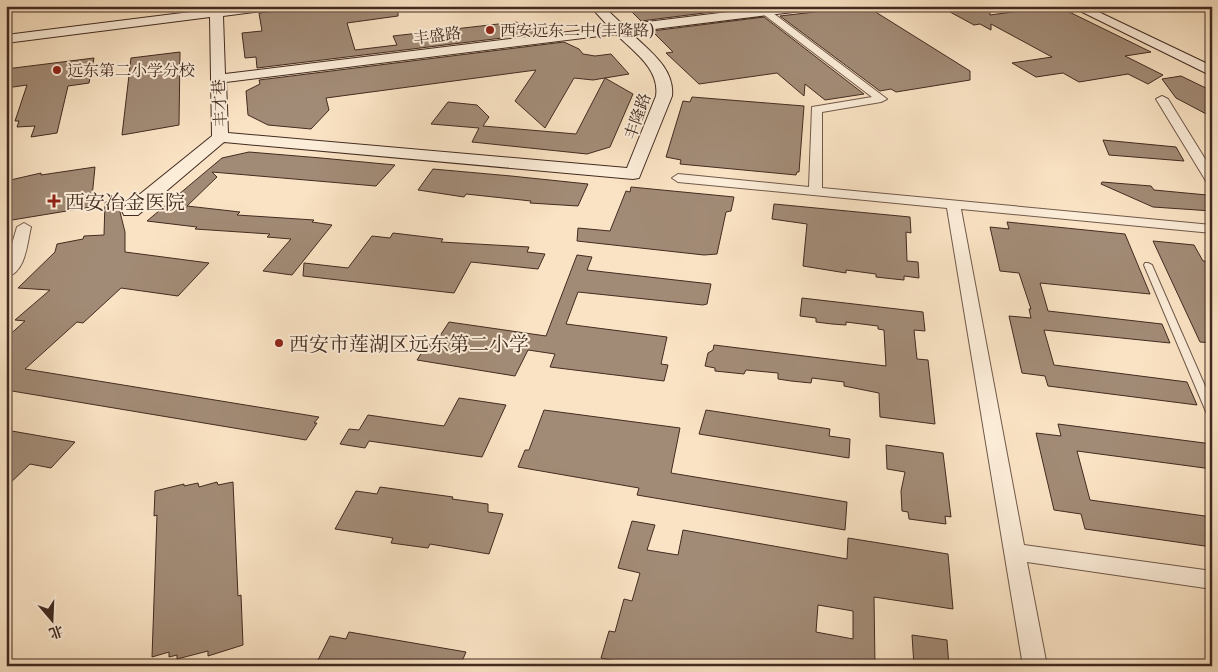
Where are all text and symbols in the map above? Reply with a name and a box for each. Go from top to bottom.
place label: 西安远东二中(丰隆路) [500,18,654,42]
street label: 丰盛路 [412,20,462,50]
marker: 西安远东二中(丰隆路) [484,24,496,36]
place label: 远东第二小学分校 [67,58,195,82]
marker: 远东第二小学分校 [51,64,63,76]
street label: 丰才巷 [206,78,232,128]
street label: 丰隆路 [618,89,656,143]
place label: 西安冶金医院 [65,187,185,216]
marker: 西安冶金医院 [47,194,61,208]
place label: 西安市莲湖区远东第二小学 [289,329,529,358]
marker: 西安市莲湖区远东第二小学 [273,337,285,349]
north arrow [28,594,78,644]
text: 北 [46,621,66,644]

